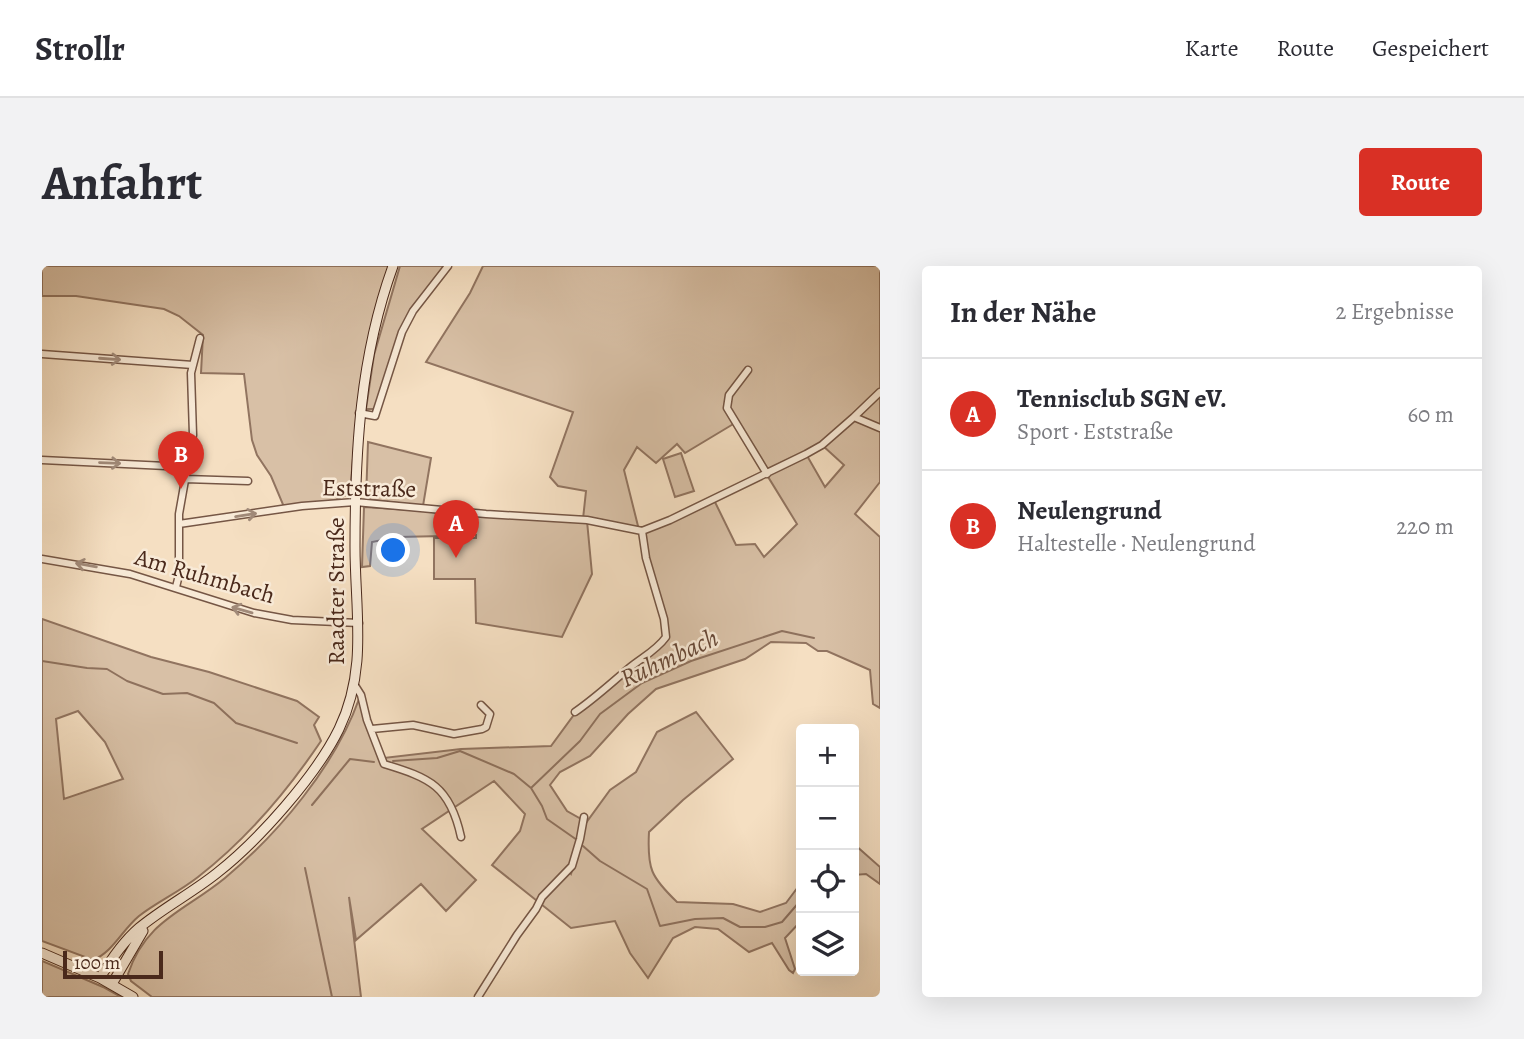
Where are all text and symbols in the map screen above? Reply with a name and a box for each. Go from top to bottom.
text: Strollr [35,26,125,71]
text: Karte [1185,32,1238,64]
text: Route [1276,32,1334,64]
text: Gespeichert [1372,32,1489,64]
button: Route [1359,148,1482,216]
text: Anfahrt [42,149,202,216]
text: In der Nähe [950,292,1096,332]
text: 2 Ergebnisse [1335,296,1454,327]
one-way arrow [98,353,121,366]
text: Tennisclub SGN eV. [1017,381,1227,416]
text: A [966,399,980,430]
text: 60 m [1407,399,1454,430]
text: Sport · Eststraße [1017,416,1173,447]
pin: B [158,431,204,489]
one-way arrow [98,456,121,469]
street label: Eststraße [322,471,416,505]
text: Neulengrund [1017,493,1162,528]
pin: A [433,500,479,558]
one-way arrow [234,508,257,521]
text: B [966,511,980,542]
text: 220 m [1396,511,1454,542]
street label: Raadter Straße [320,517,352,665]
text: Haltestelle · Neulengrund [1017,528,1256,559]
your location [376,533,410,567]
street label: Am Ruhmbach [130,540,279,611]
one-way arrow [75,558,98,571]
one-way arrow [232,603,254,616]
water label: Ruhmbach [614,620,724,696]
map controls [796,724,859,976]
button: + [796,724,859,787]
button: − [796,787,859,850]
button: locate [796,850,859,913]
button: layers [796,913,859,976]
scale bar [63,948,163,980]
text: 100 m [74,950,120,976]

